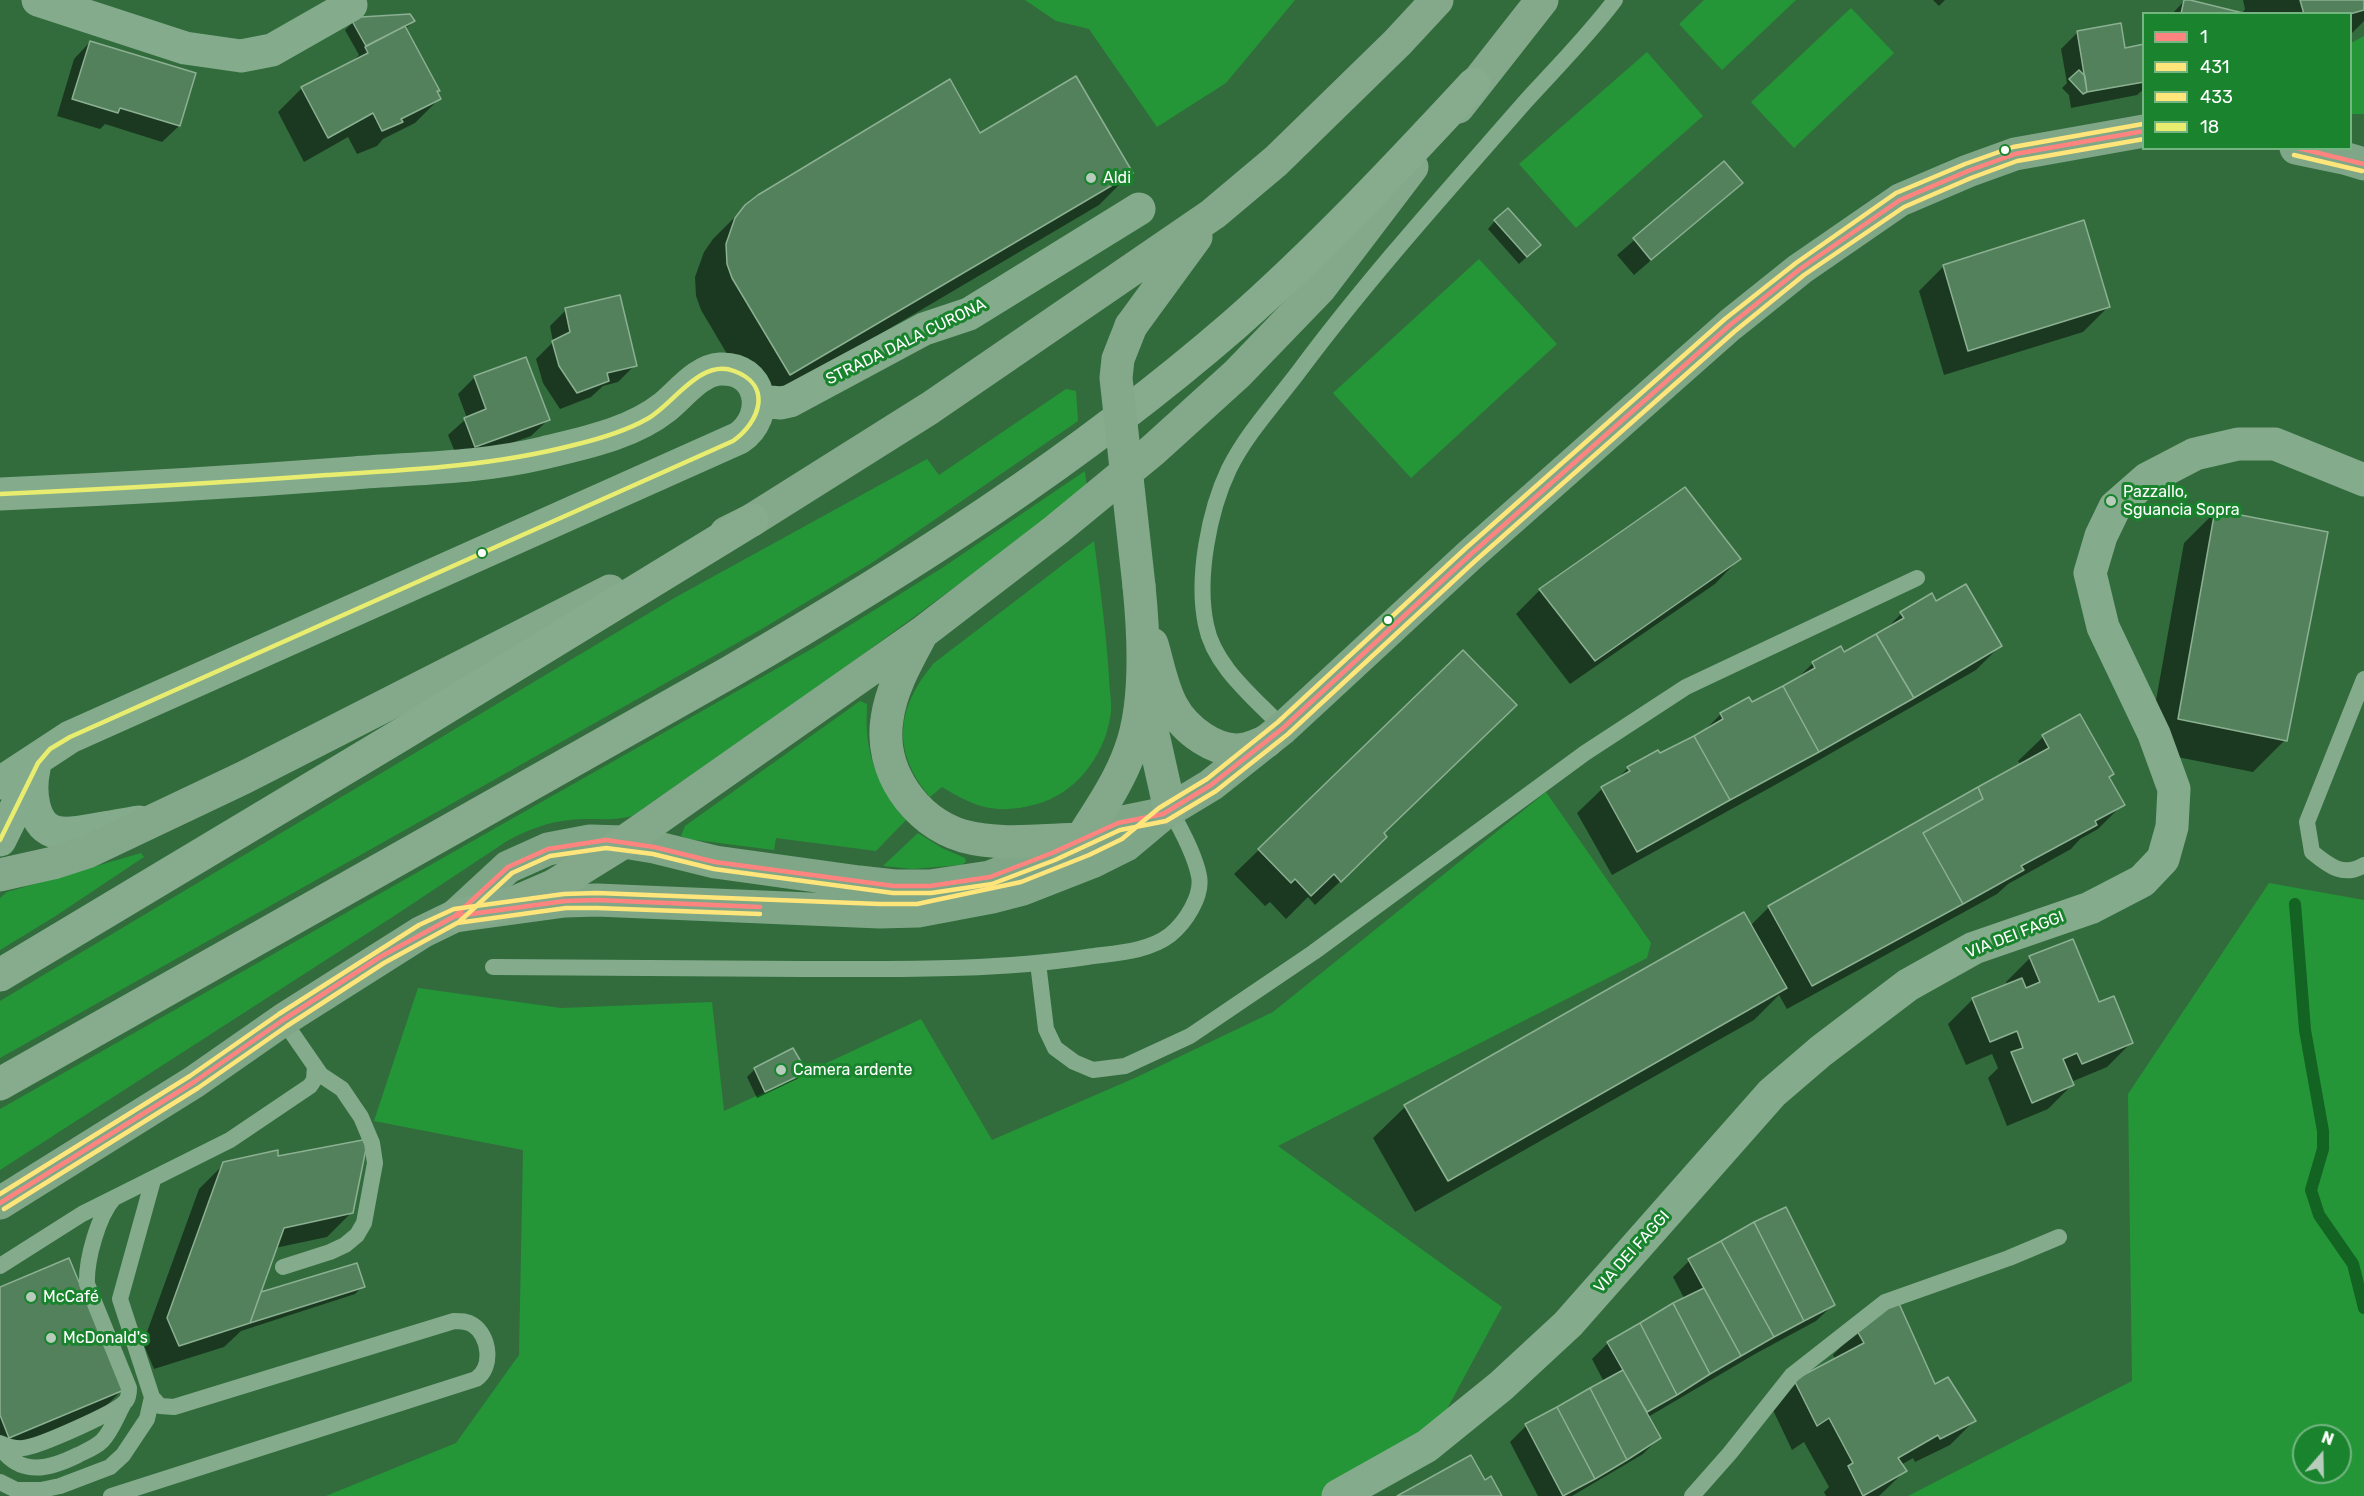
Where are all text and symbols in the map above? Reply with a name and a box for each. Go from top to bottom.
legend [2142,12,2352,150]
text: 1 [2200,26,2208,48]
text: 431 [2200,56,2229,78]
text: 433 [2200,86,2233,108]
text: 18 [2200,116,2219,138]
unlabelled marker [1999,144,2011,156]
place label: Aldi [1103,168,1131,188]
marker: Aldi [1084,171,1098,185]
street label: STRADA DALA CURONA [823,295,989,389]
place label: Pazzallo, Sguancia Sopra [2123,482,2240,520]
marker: Pazzallo, Sguancia Sopra [2104,494,2118,508]
unlabelled marker [476,547,488,559]
unlabelled marker [1382,614,1394,626]
street label: VIA DEI FAGGI [1963,907,2067,963]
place label: Camera ardente [793,1060,912,1080]
marker: Camera ardente [774,1063,788,1077]
street label: VIA DEI FAGGI [1590,1207,1674,1297]
place label: McCafé [43,1287,99,1307]
marker: McCafé [24,1290,38,1304]
place label: McDonald's [63,1328,148,1348]
marker: McDonald's [44,1331,58,1345]
north arrow [2292,1424,2352,1484]
text: N [2319,1428,2336,1449]

